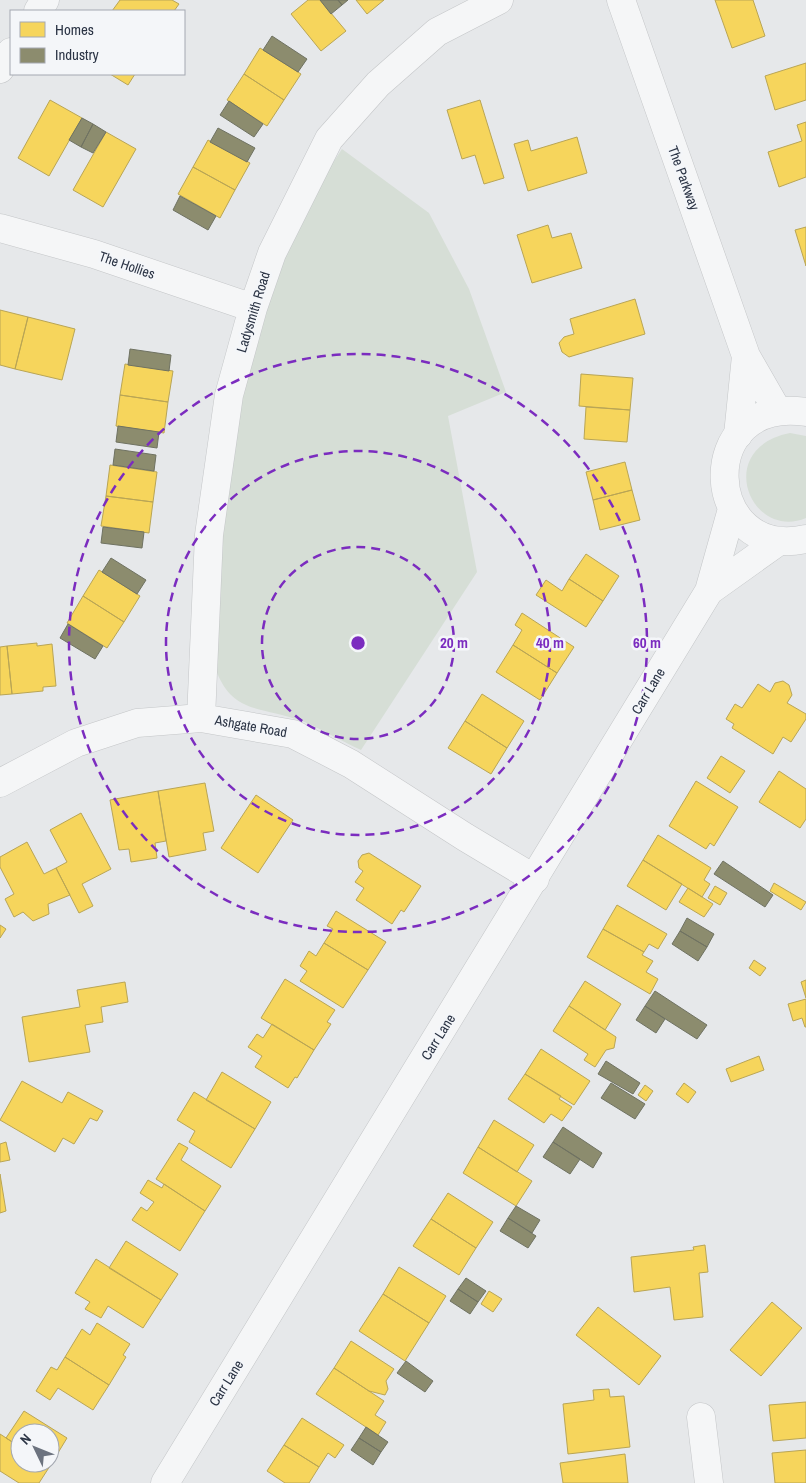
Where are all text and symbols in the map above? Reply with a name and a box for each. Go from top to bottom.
legend [10,10,185,75]
text: Homes [55,19,94,40]
text: Industry [55,44,100,65]
street label: The Parkway [664,143,704,213]
street label: The Hollies [97,247,158,283]
street label: Ladysmith Road [232,269,274,355]
text: 20 m [440,632,468,653]
text: 40 m [536,632,564,653]
text: 60 m [633,632,661,653]
centre of rings [349,634,367,652]
street label: Carr Lane [627,664,669,718]
street label: Ashgate Road [213,711,288,741]
street label: Carr Lane [417,1011,459,1063]
street label: Carr Lane [205,1357,247,1409]
north arrow [10,1423,60,1473]
text: N [16,1430,35,1448]

